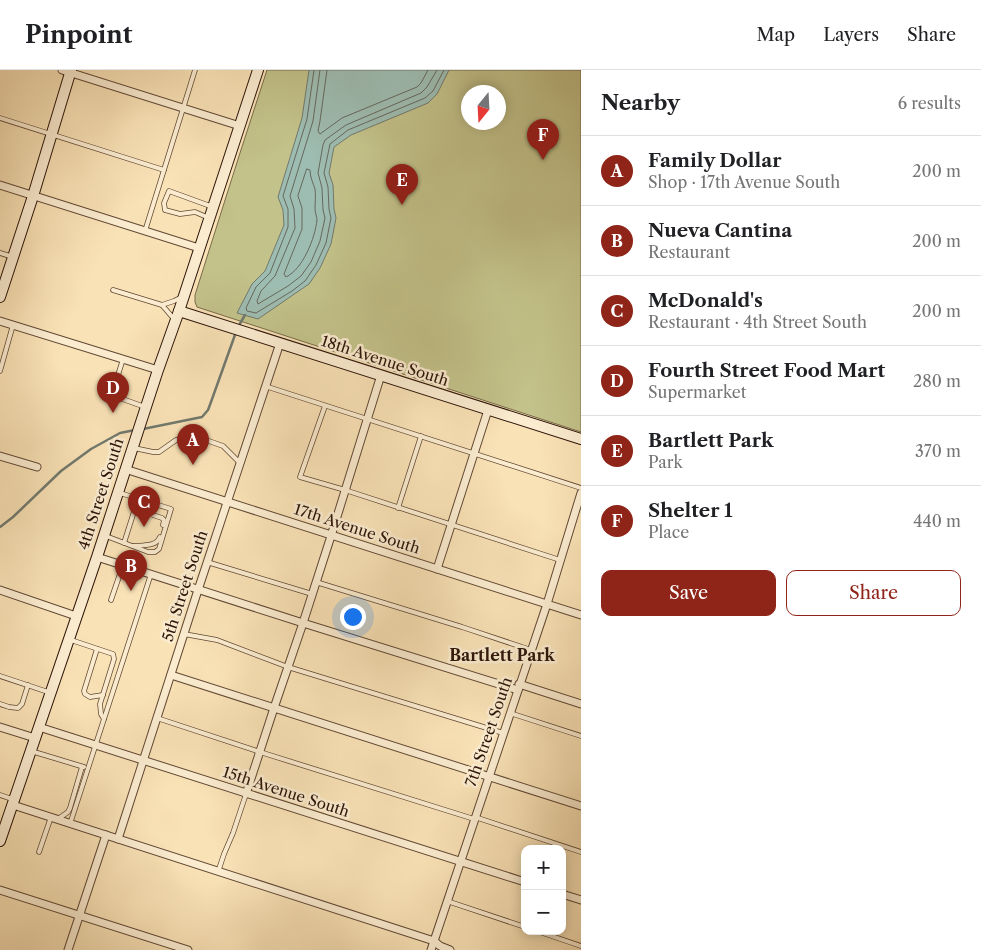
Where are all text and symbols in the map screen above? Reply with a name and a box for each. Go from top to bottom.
text: Pinpoint [25,20,132,49]
text: Map [757,24,795,46]
text: Layers [823,24,879,46]
text: Share [907,24,956,46]
north arrow [461,85,506,130]
text: Nearby [601,90,680,115]
text: 6 results [898,93,961,113]
pin: F [527,119,559,160]
text: Family Dollar [648,149,782,172]
text: A [611,161,623,181]
text: 200 m [912,161,961,181]
pin: E [386,164,418,205]
text: Shop · 17th Avenue South [648,172,840,192]
text: Nueva Cantina [648,219,792,242]
text: B [611,231,623,251]
text: 200 m [912,231,961,251]
text: Restaurant [648,242,730,262]
text: McDonald's [648,289,763,312]
text: C [611,301,623,321]
text: 200 m [912,301,961,321]
text: Restaurant · 4th Street South [648,312,867,332]
street label: 18th Avenue South [319,331,452,390]
text: Fourth Street Food Mart [648,359,885,382]
text: D [610,371,624,391]
text: 280 m [913,371,961,391]
pin: D [97,372,129,413]
text: Supermarket [648,382,746,402]
pin: A [177,424,209,465]
text: Bartlett Park [648,429,774,452]
street label: 4th Street South [74,435,128,552]
text: E [611,441,623,461]
text: 370 m [915,441,961,461]
text: Park [648,452,683,472]
pin: C [128,486,160,527]
street label: 17th Avenue South [292,499,423,558]
text: Shelter 1 [648,499,733,522]
text: F [612,511,622,531]
text: 440 m [913,511,961,531]
text: Place [648,522,689,542]
street label: 5th Street South [158,527,212,644]
pin: B [115,550,147,591]
button: Save [601,570,776,616]
button: Share [786,570,961,616]
your location [340,604,366,630]
district label: Bartlett Park [449,645,555,665]
street label: 7th Street South [461,674,516,789]
street label: 15th Avenue South [220,762,352,821]
map controls [521,845,566,935]
button: + [521,845,566,890]
button: − [521,890,566,935]

